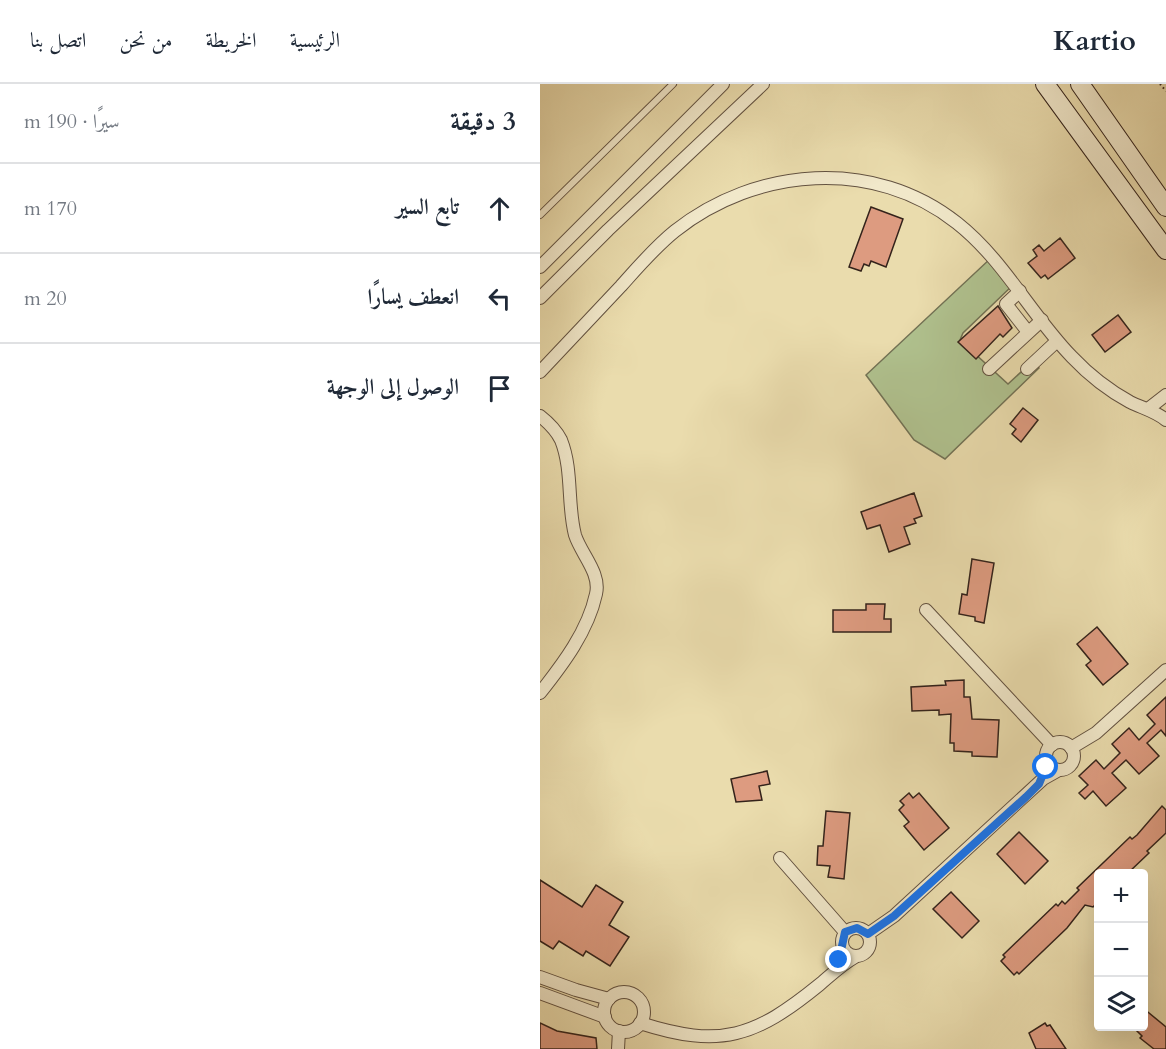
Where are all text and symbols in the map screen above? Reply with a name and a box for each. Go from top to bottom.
text: Kartio [1053,22,1136,60]
text: اتصل بنا [30,26,86,55]
text: من نحن [119,26,173,55]
text: الخريطة [206,26,257,55]
text: الرئيسية [290,26,340,55]
text: 3 دقيقة [450,104,516,139]
text: سيرًا · 190 m [24,108,120,135]
text: تابع السير [396,192,459,222]
icon: ahead [483,192,516,225]
text: 170 m [24,195,77,222]
text: انعطف يسارًا [368,282,459,312]
icon: left [483,282,516,315]
text: 20 m [24,285,67,312]
text: الوصول إلى الوجهة [327,372,459,402]
icon: arrive [483,372,516,405]
route start [1032,753,1058,779]
map controls [1094,869,1148,1031]
button: + [1094,869,1148,923]
button: − [1094,923,1148,977]
route end [825,946,851,972]
button: layers [1094,977,1148,1031]

